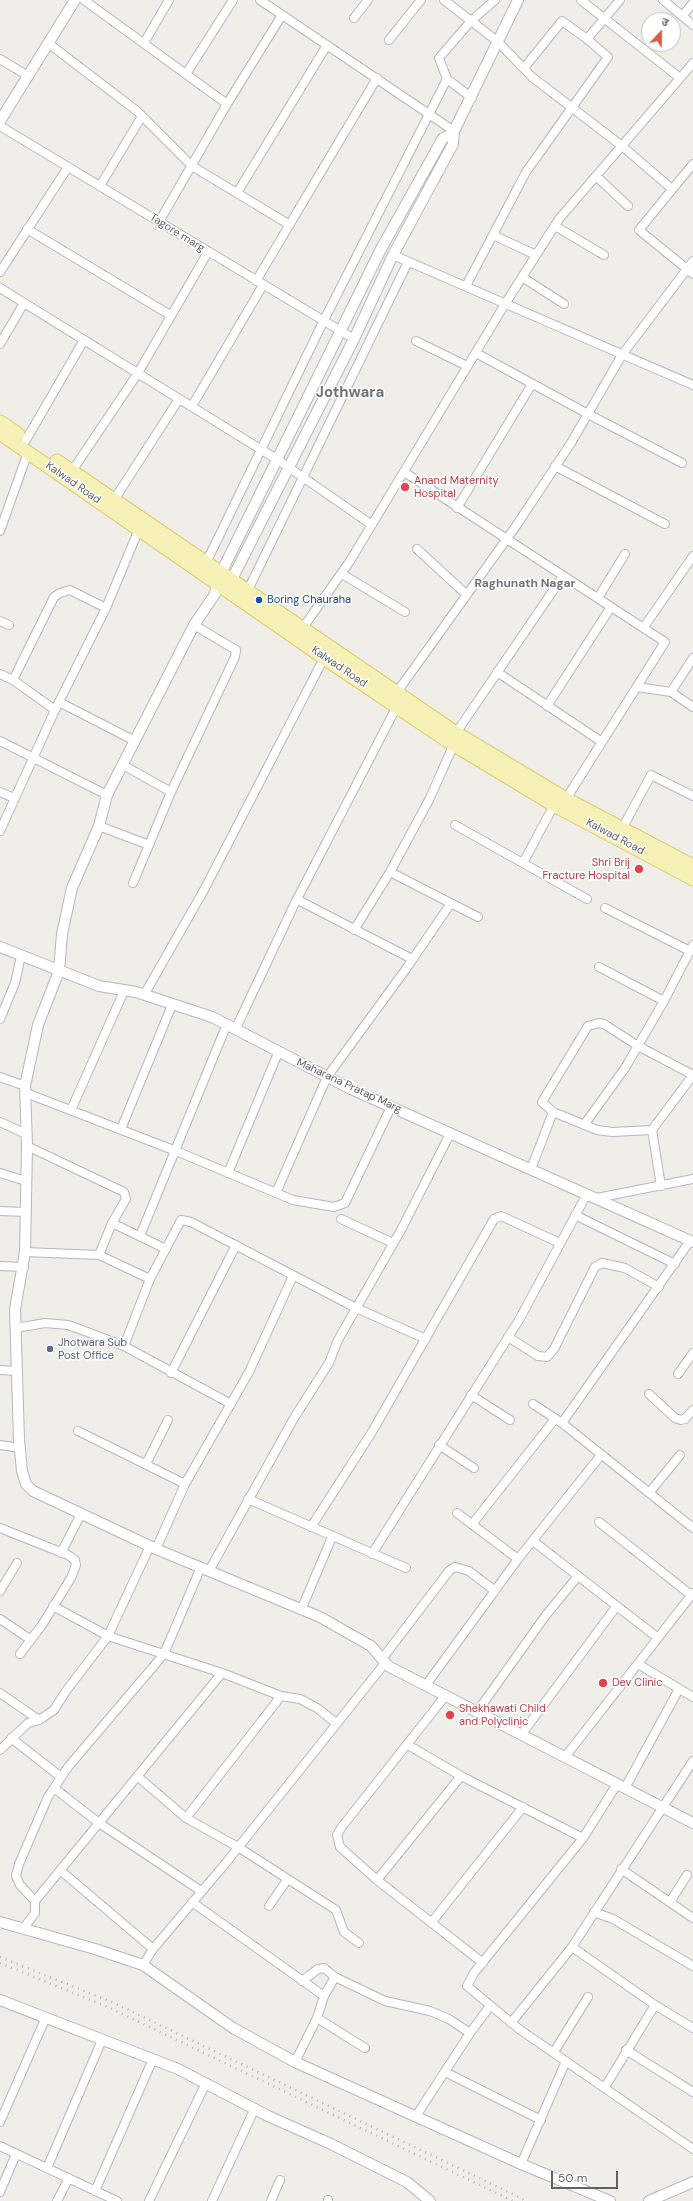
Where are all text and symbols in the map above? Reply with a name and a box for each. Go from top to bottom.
north arrow [641,12,681,52]
text: उ [660,14,671,29]
street label: Tagore marg [147,211,207,255]
district label: Jothwara [316,384,384,402]
street label: Kalwad Road [43,459,103,507]
place label: Anand Maternity Hospital [414,474,499,500]
marker: Anand Maternity Hospital [399,481,411,493]
district label: Raghunath Nagar [475,577,575,591]
place label: Boring Chauraha [267,593,351,607]
marker: Boring Chauraha [254,595,264,605]
street label: Kalwad Road [309,644,369,690]
street label: Kalwad Road [584,816,646,858]
place label: Shri Brij Fracture Hospital [542,856,630,882]
marker: Shri Brij Fracture Hospital [633,863,645,875]
street label: Maharana Pratap Marg [294,1056,404,1116]
place label: Jhotwara Sub Post Office [58,1336,127,1362]
marker: Jhotwara Sub Post Office [45,1344,55,1354]
place label: Dev Clinic [612,1676,663,1690]
marker: Dev Clinic [597,1677,609,1689]
place label: Shekhawati Child and Polyclinic [459,1702,546,1728]
marker: Shekhawati Child and Polyclinic [444,1709,456,1721]
scale bar [553,2163,620,2189]
text: 50 m [558,2170,587,2186]

